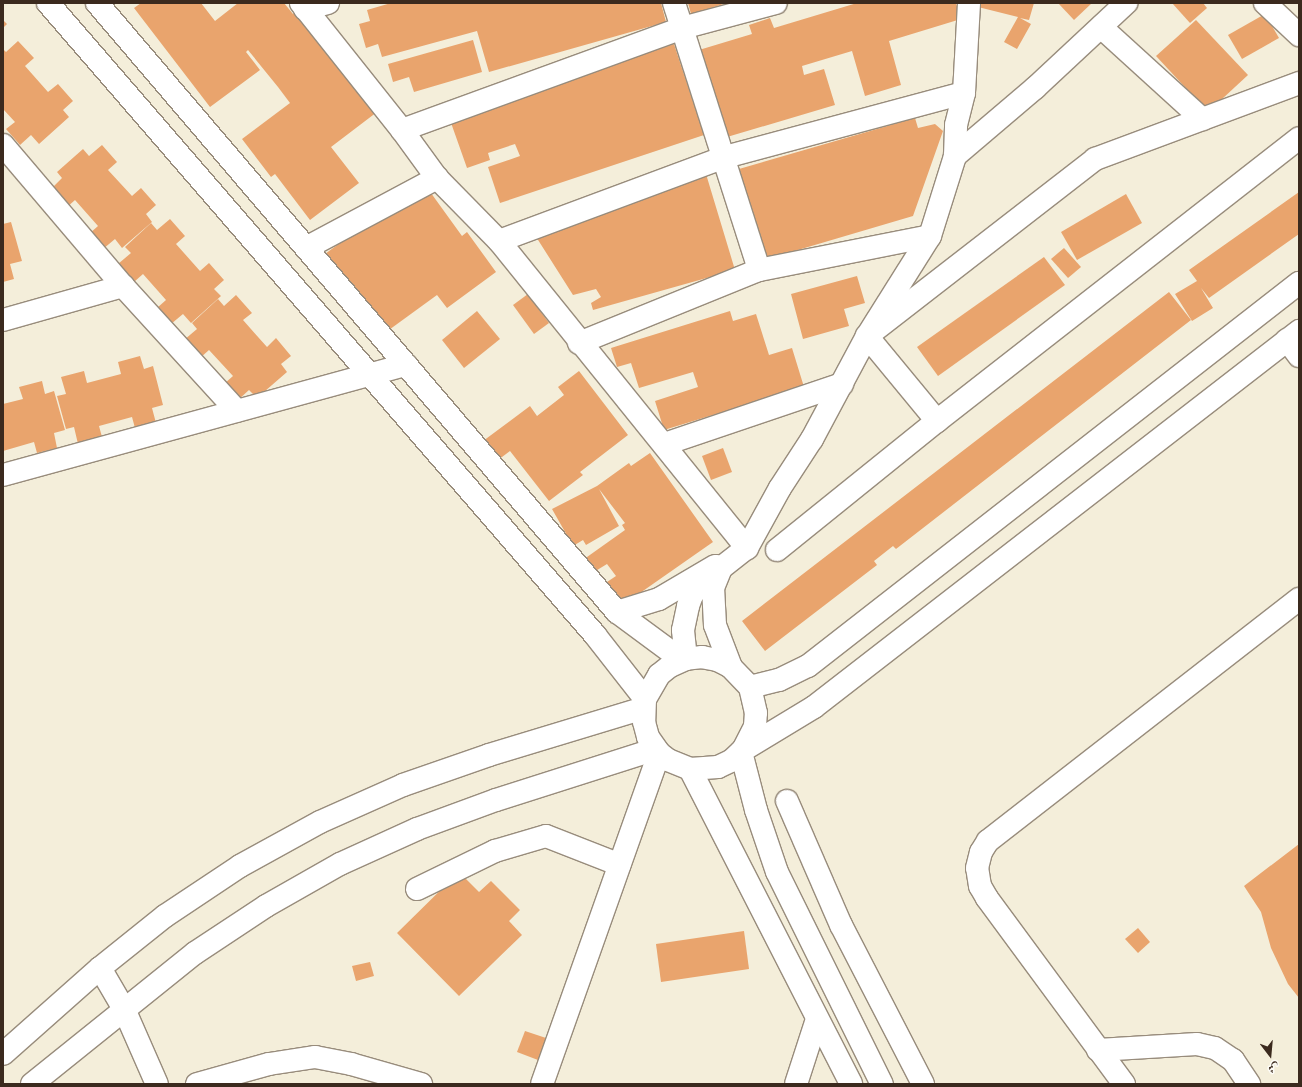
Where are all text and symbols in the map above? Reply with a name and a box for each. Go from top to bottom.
north arrow [1250,1035,1290,1075]
text: ش [1267,1060,1280,1074]

